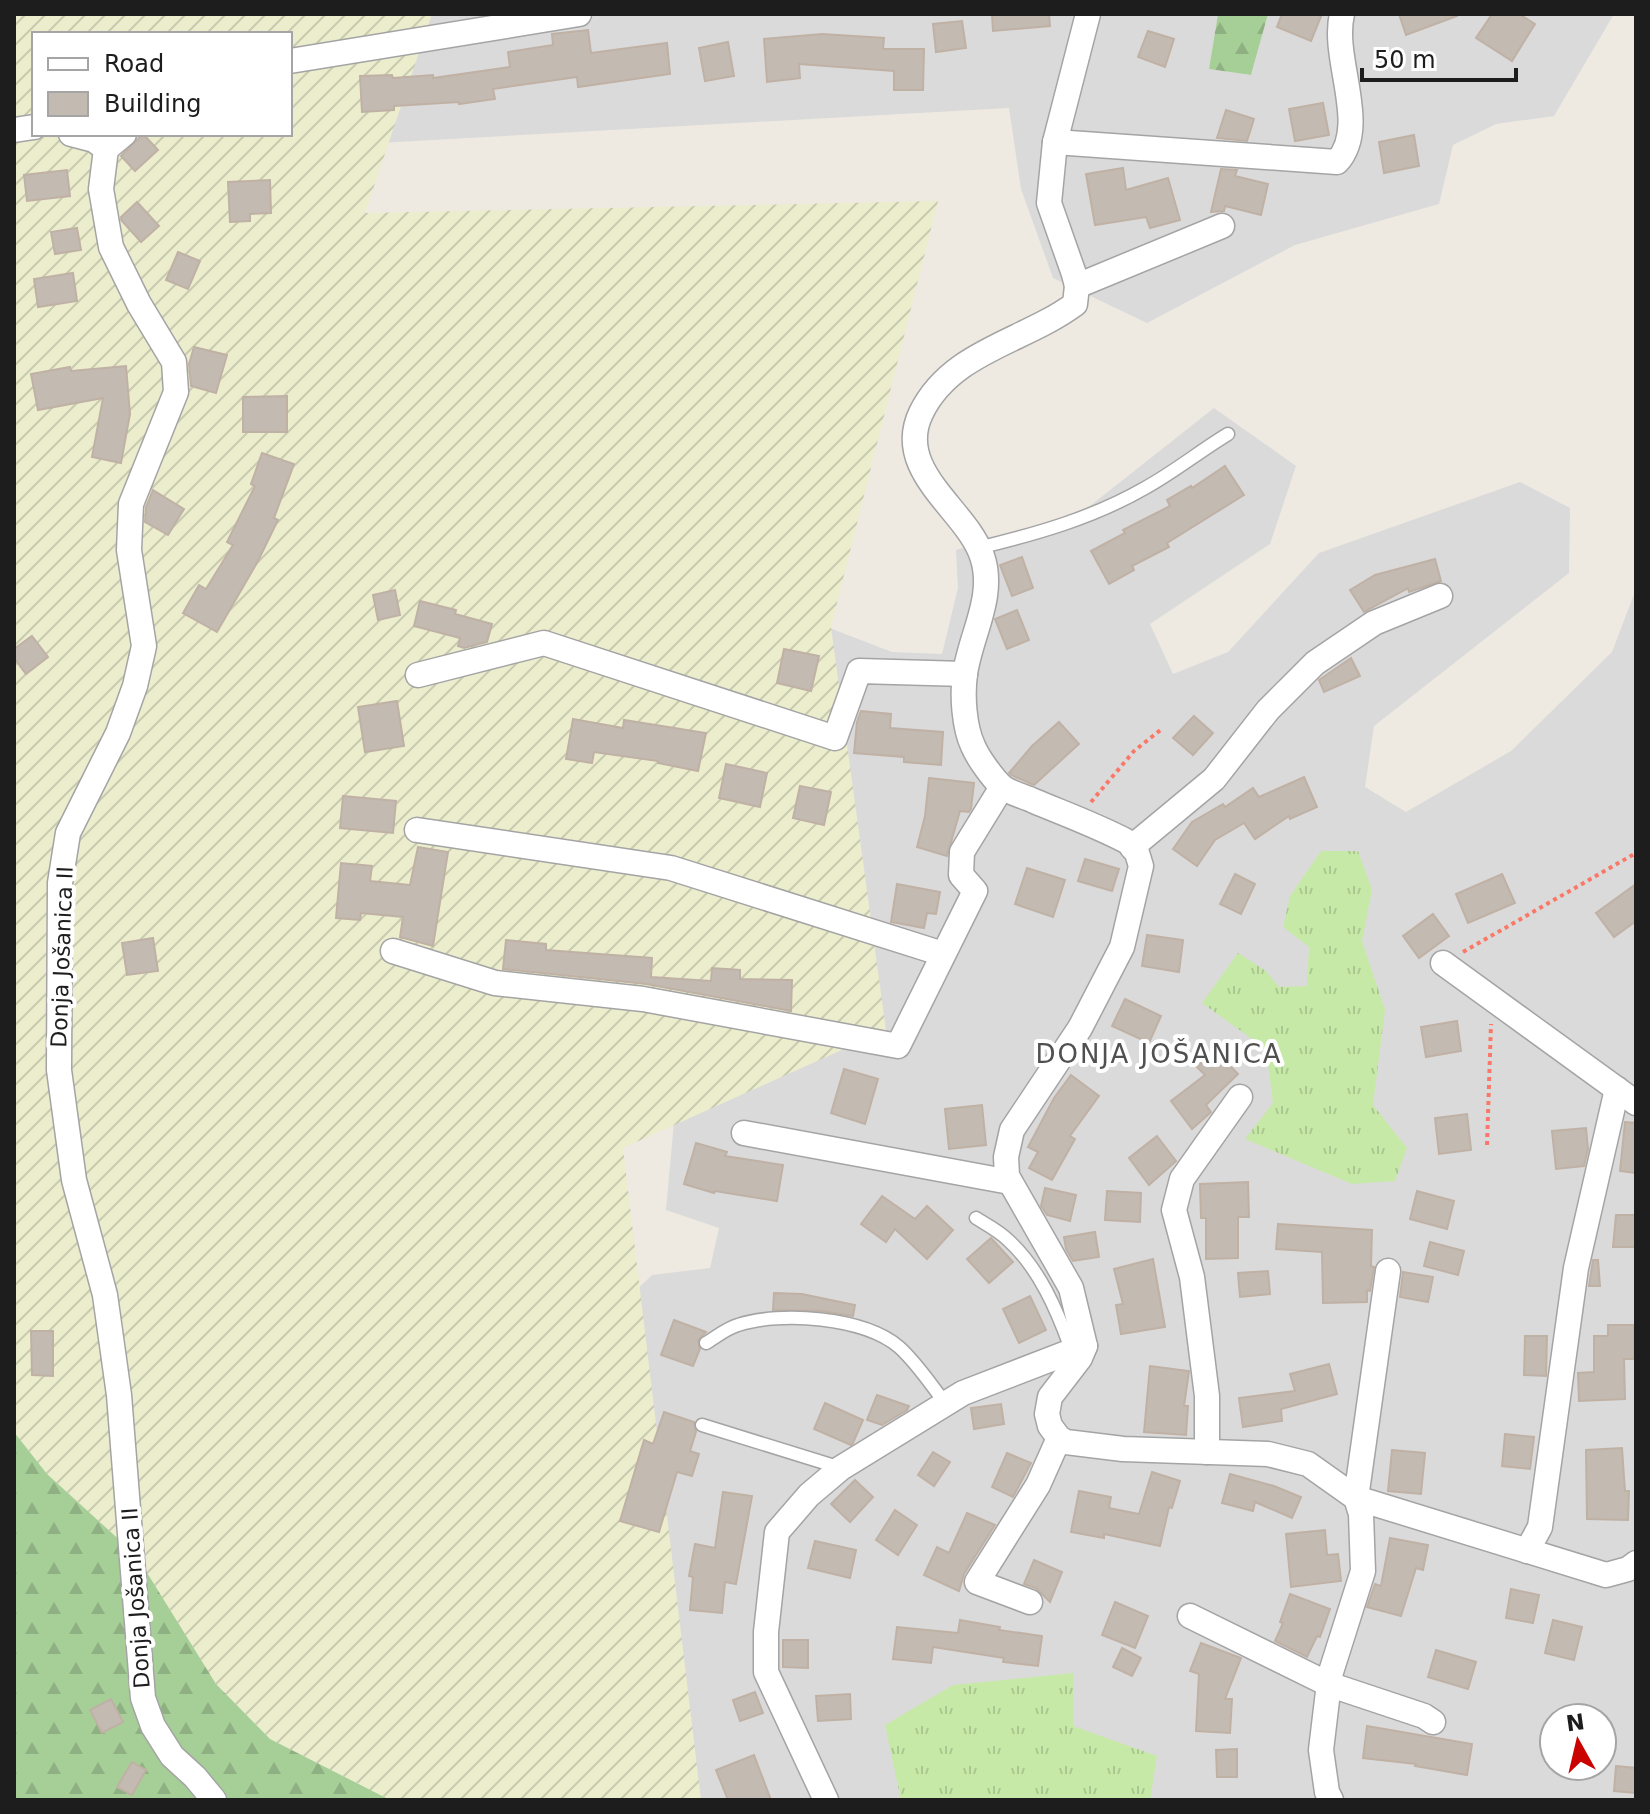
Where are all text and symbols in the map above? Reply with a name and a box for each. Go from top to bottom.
legend [32,32,292,136]
scale bar [1362,32,1516,82]
text: 50 m [1374,46,1436,74]
text: Road [104,50,164,78]
text: Building [104,90,201,118]
street label: Donja Jošanica II [46,866,78,1048]
district label: DONJA JOŠANICA [1035,1038,1283,1069]
street label: Donja Jošanica II [117,1507,155,1689]
north arrow [1538,1702,1618,1782]
text: N [1564,1709,1586,1736]

